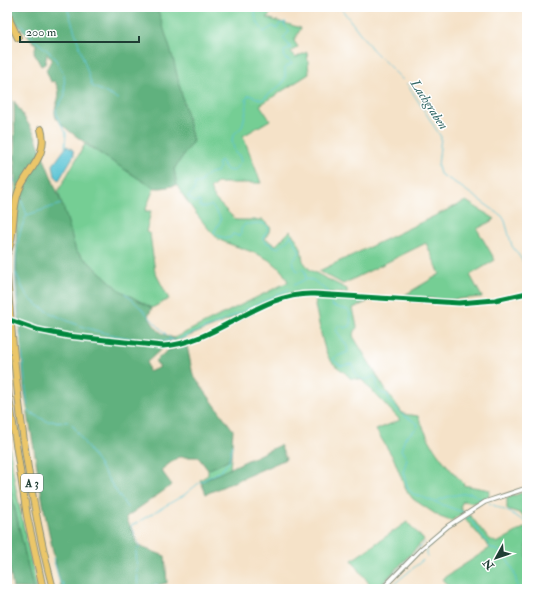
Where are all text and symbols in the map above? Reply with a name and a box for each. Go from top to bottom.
scale bar [20,18,139,44]
text: 200 m [26,25,57,40]
water label: Lachgraben [406,76,451,133]
road number: A 3 [21,474,43,492]
north arrow [476,538,516,578]
text: N [480,555,498,573]

